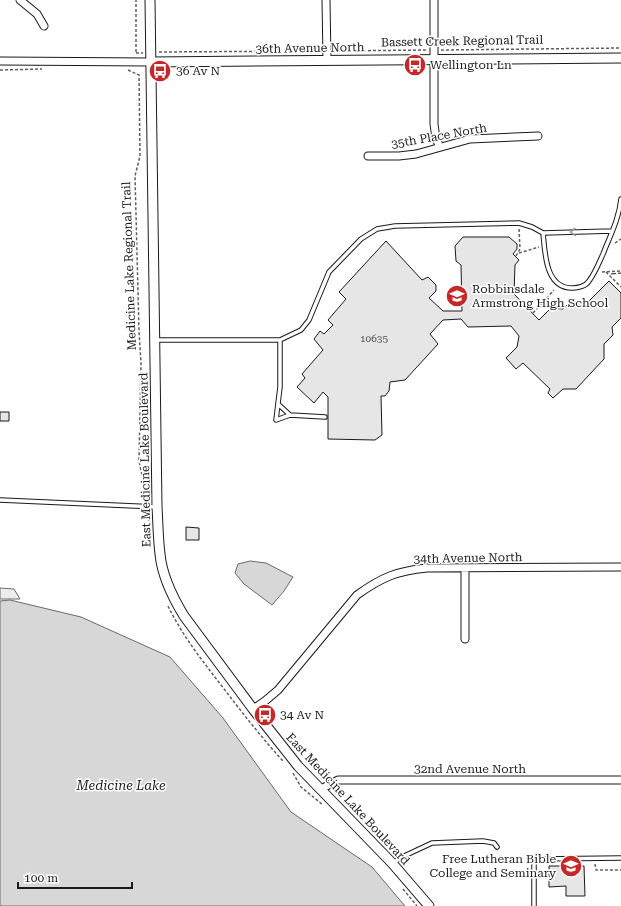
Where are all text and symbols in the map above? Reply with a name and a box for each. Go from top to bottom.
street label: Bassett Creek Regional Trail [381,33,543,49]
street label: 36th Avenue North [255,40,365,56]
bus stop icon: Wellington Ln [402,52,428,78]
bus stop icon: 36 Av N [147,58,173,84]
place label: Wellington Ln [430,58,512,72]
place label: 36 Av N [176,64,220,78]
street label: 35th Place North [390,121,488,151]
street label: Medicine Lake Regional Trail [119,181,139,351]
one-way arrow [570,228,576,236]
place label: Robbinsdale Armstrong High School [472,282,608,310]
school or university icon: Robbinsdale Armstrong High School [444,283,470,309]
house number: 10635 [360,333,388,344]
street label: East Medicine Lake Boulevard [136,372,154,547]
street label: 34th Avenue North [413,550,523,566]
bus stop icon: 34 Av N [252,702,278,728]
place label: 34 Av N [280,708,324,722]
street label: East Medicine Lake Boulevard [283,730,413,868]
street label: 32nd Avenue North [414,762,526,776]
water label: Medicine Lake [75,778,166,793]
place label: Free Lutheran Bible College and Seminary [429,852,557,880]
school or university icon: Free Lutheran Bible College and Seminary [558,853,584,879]
scale bar [18,864,132,890]
text: 100 m [24,871,58,885]

